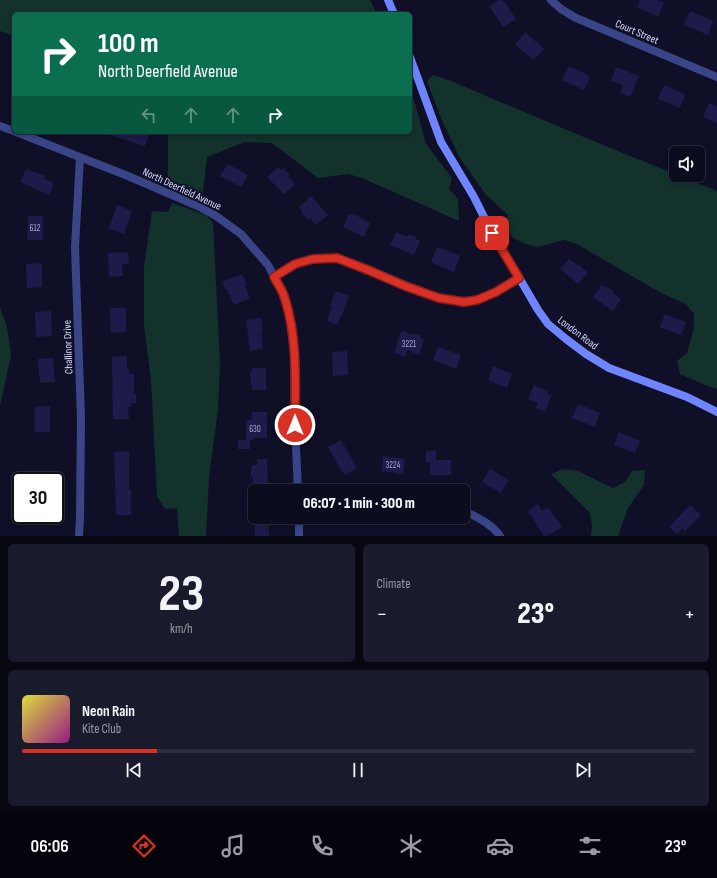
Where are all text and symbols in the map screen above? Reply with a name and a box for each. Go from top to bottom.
street label: Court Street [613,17,661,47]
text: 100 m [98,27,159,60]
icon: right [32,28,84,80]
text: North Deerfield Avenue [98,61,238,82]
icon: left [138,104,160,126]
icon: ahead [180,104,202,126]
icon: ahead [222,104,244,126]
icon: right [264,104,286,126]
map controls [669,146,705,182]
button: sound [669,146,705,182]
street label: North Deerfield Avenue [141,165,223,213]
pin [475,216,509,250]
icon: arrive [481,222,503,244]
house number: 612 [30,223,41,234]
street label: London Road [555,314,601,353]
street label: Challinor Drive [61,320,75,374]
house number: 3221 [402,339,417,350]
position arrow [274,404,316,446]
house number: 630 [249,424,261,435]
house number: 3224 [386,460,401,471]
speed limit sign: 30 [12,472,64,524]
text: 06:07 · 1 min · 300 m [303,494,415,513]
text: 23 [158,563,204,626]
text: Climate [377,576,410,592]
text: 23° [517,596,554,632]
text: − [377,601,387,628]
text: + [684,601,695,628]
text: km/h [170,621,192,637]
text: Neon Rain [82,702,135,721]
text: Kite Club [82,721,121,737]
icon: previous [123,759,145,781]
icon: pause [347,759,369,781]
icon: next [572,759,594,781]
icon: directions [130,832,158,860]
icon: music [219,832,247,860]
icon: phone [308,832,336,860]
icon: climate [397,832,425,860]
icon: car [486,832,514,860]
icon: filters [576,832,604,860]
text: 06:06 [31,836,69,857]
text: 23° [665,836,686,857]

